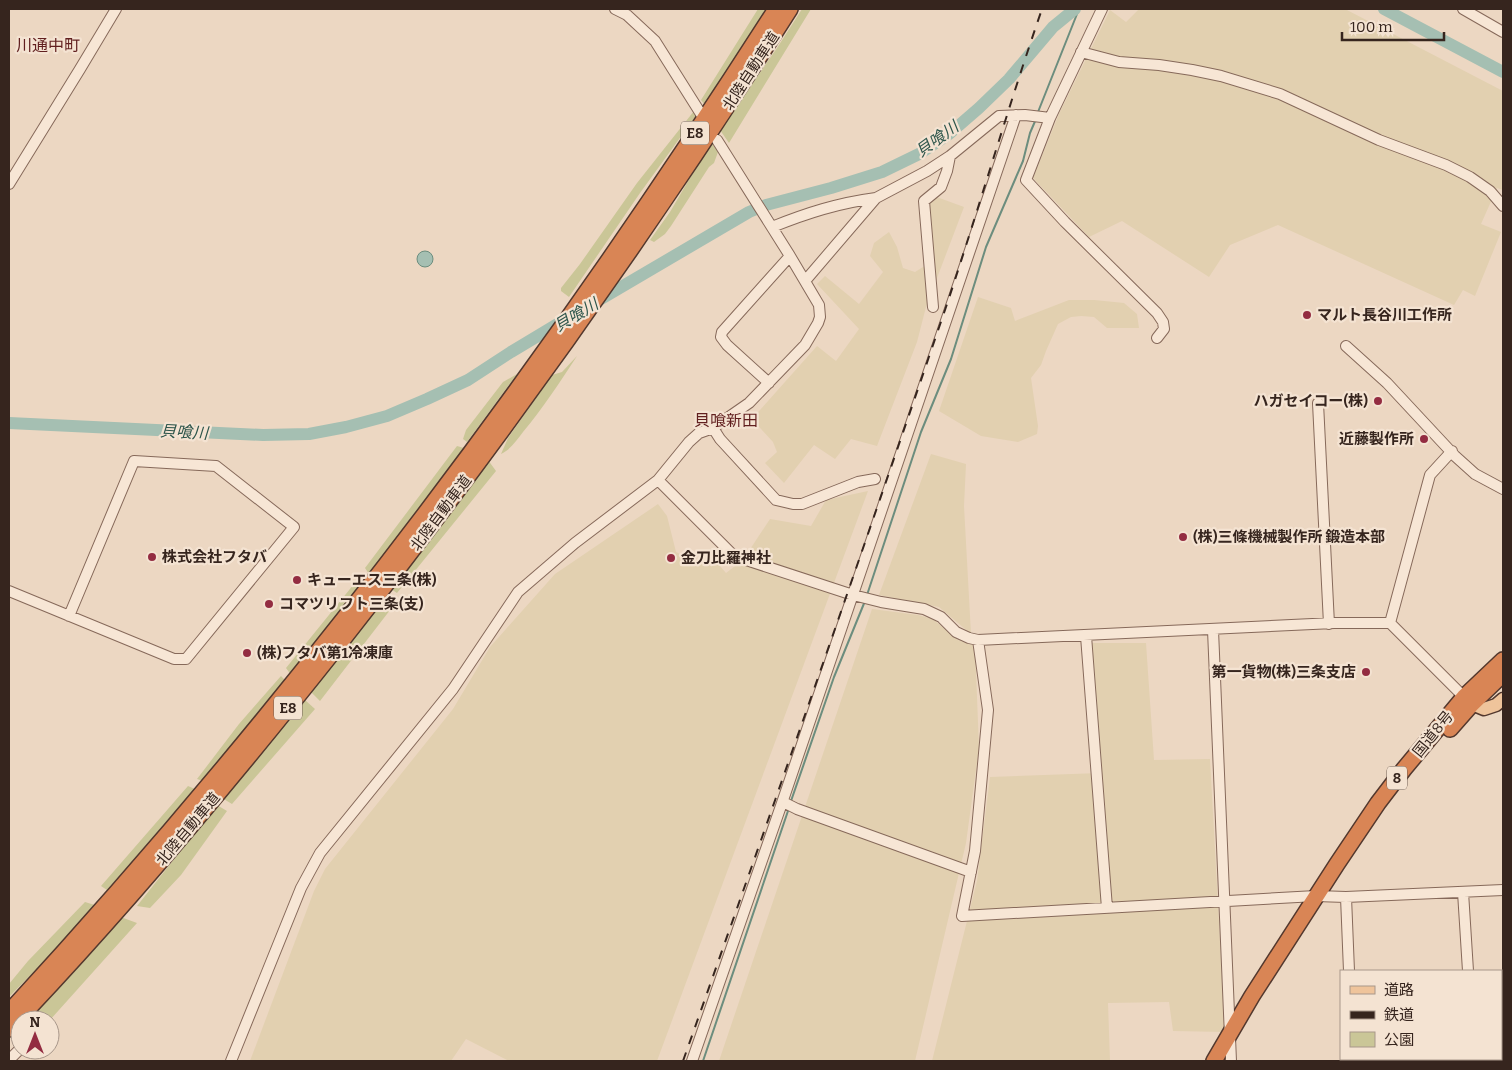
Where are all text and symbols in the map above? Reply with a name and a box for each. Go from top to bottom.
scale bar [1342,10,1444,42]
text: 100 m [1350,18,1393,36]
street label: 北陸自動車道 [719,28,783,114]
district label: 川通中町 [16,36,80,55]
water label: 貝喰川 [912,116,964,161]
road number: E8 [681,122,709,144]
water label: 貝喰川 [551,293,603,336]
place label: マルト長谷川工作所 [1317,306,1452,324]
marker: マルト長谷川工作所 [1301,309,1313,321]
place label: ハガセイコー(株) [1254,392,1368,410]
marker: ハガセイコー(株) [1372,395,1384,407]
district label: 貝喰新田 [694,411,758,430]
water label: 貝喰川 [160,421,210,443]
place label: 近藤製作所 [1339,430,1414,448]
marker: 近藤製作所 [1418,433,1430,445]
street label: 北陸自動車道 [407,472,475,554]
place label: (株)三條機械製作所 鍛造本部 [1193,528,1385,546]
marker: (株)三條機械製作所 鍛造本部 [1177,531,1189,543]
place label: 株式会社フタバ [162,548,267,566]
place label: 金刀比羅神社 [681,549,771,567]
marker: 株式会社フタバ [146,551,158,563]
marker: 金刀比羅神社 [665,552,677,564]
place label: キューエス三条(株) [307,571,437,589]
marker: キューエス三条(株) [291,574,303,586]
place label: コマツリフト三条(支) [279,595,424,613]
marker: コマツリフト三条(支) [263,598,275,610]
place label: (株)フタバ第1冷凍庫 [257,644,393,662]
marker: (株)フタバ第1冷凍庫 [241,647,253,659]
place label: 第一貨物(株)三条支店 [1212,663,1356,681]
marker: 第一貨物(株)三条支店 [1360,666,1372,678]
road number: E8 [274,696,302,720]
street label: 国道8号 [1409,707,1457,761]
road number: 8 [1387,766,1407,790]
street label: 北陸自動車道 [152,789,224,869]
legend [1340,970,1502,1060]
text: 道路 [1384,981,1414,999]
text: 鉄道 [1384,1006,1414,1024]
north arrow [10,1010,60,1060]
text: N [30,1014,41,1031]
text: 公園 [1384,1031,1414,1049]

